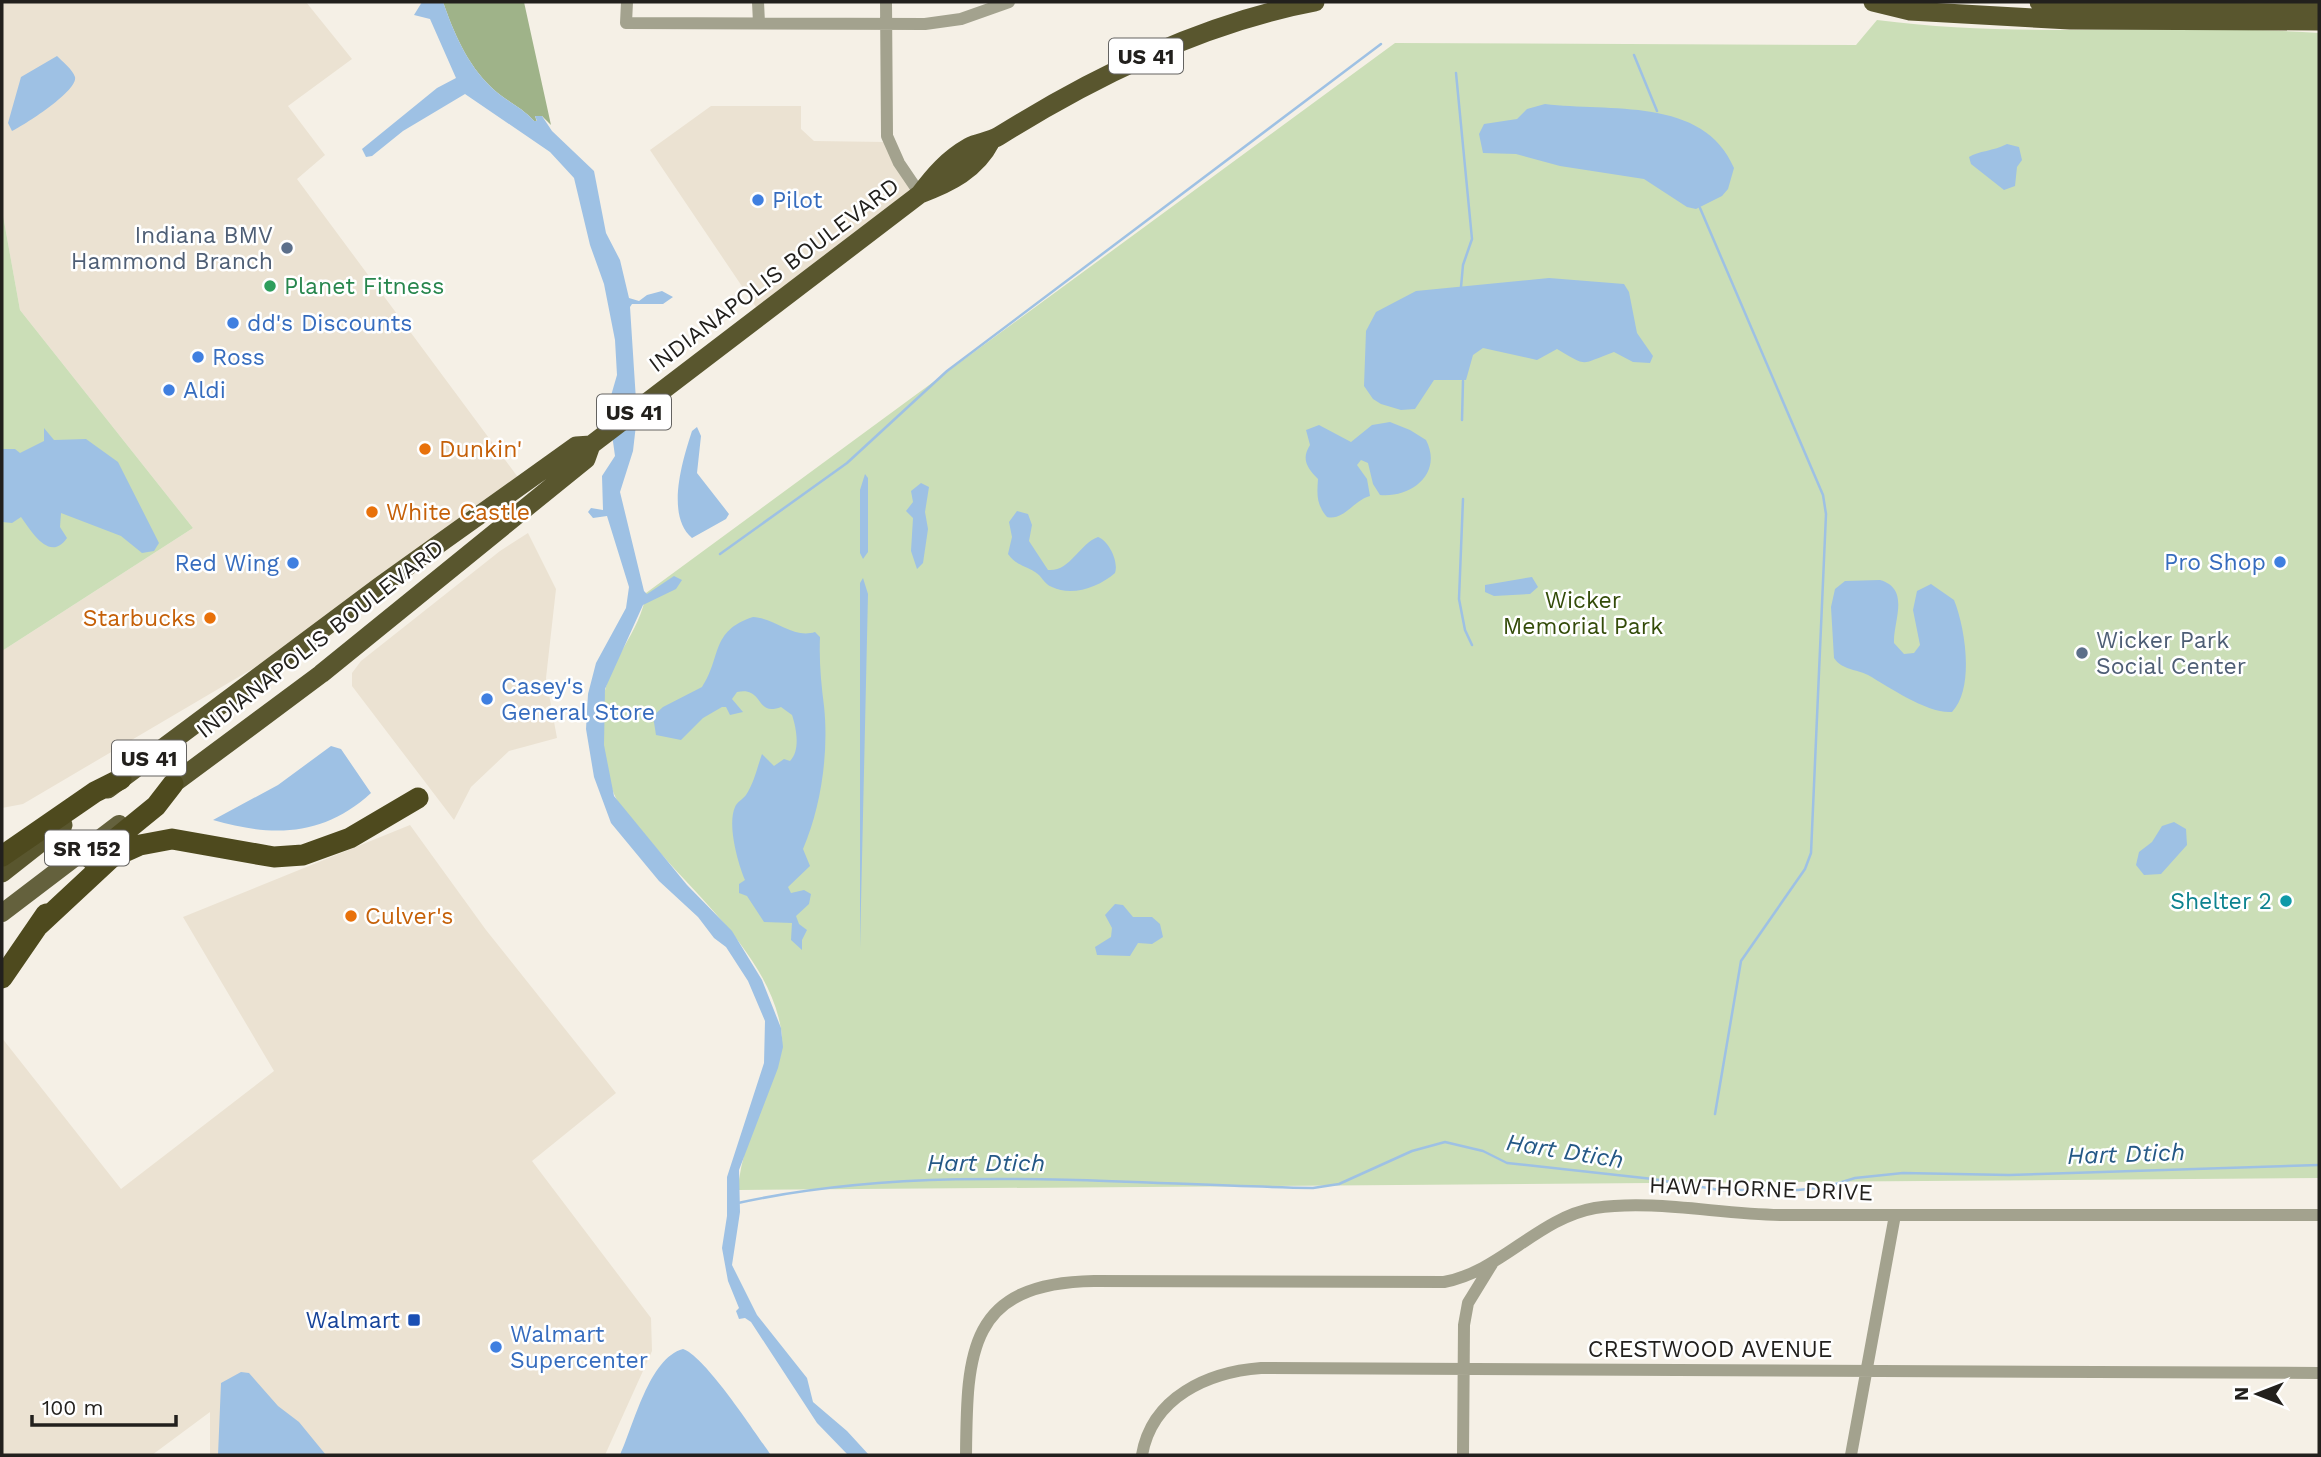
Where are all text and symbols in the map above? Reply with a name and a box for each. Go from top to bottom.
road number: US 41 [1109,38,1183,74]
street label: INDIANAPOLIS BOULEVARD [644,172,904,378]
place label: Pilot [772,187,823,214]
marker: Pilot [750,192,766,208]
place label: Indiana BMV Hammond Branch [71,222,273,275]
marker: Indiana BMV Hammond Branch [279,240,295,256]
place label: Planet Fitness [284,273,444,300]
marker: Planet Fitness [262,278,278,294]
place label: dd's Discounts [247,310,412,337]
marker: dd's Discounts [225,315,241,331]
place label: Ross [212,344,265,371]
marker: Ross [190,349,206,365]
place label: Aldi [183,377,226,404]
marker: Aldi [161,382,177,398]
road number: US 41 [597,394,671,430]
place label: Dunkin' [439,436,522,463]
marker: Dunkin' [417,441,433,457]
place label: White Castle [386,499,530,526]
marker: White Castle [364,504,380,520]
street label: INDIANAPOLIS BOULEVARD [191,534,449,744]
place label: Pro Shop [2164,549,2266,576]
place label: Red Wing [174,550,280,577]
marker: Pro Shop [2272,554,2288,570]
marker: Red Wing [285,555,301,571]
park label: Wicker Memorial Park [1503,587,1663,640]
place label: Starbucks [83,605,196,632]
marker: Starbucks [202,610,218,626]
place label: Wicker Park Social Center [2096,627,2246,680]
marker: Wicker Park Social Center [2074,645,2090,661]
place label: Casey's General Store [501,673,655,726]
marker: Casey's General Store [479,691,495,707]
road number: US 41 [112,740,186,776]
road number: SR 152 [45,830,129,866]
place label: Shelter 2 [2170,888,2272,915]
marker: Shelter 2 [2278,893,2294,909]
place label: Culver's [365,903,453,930]
marker: Culver's [343,908,359,924]
water label: Hart Dtich [1504,1128,1626,1174]
water label: Hart Dtich [2066,1138,2186,1170]
water label: Hart Dtich [927,1149,1045,1177]
street label: HAWTHORNE DRIVE [1649,1172,1873,1206]
place label: Walmart [305,1307,400,1334]
marker: Walmart [406,1312,422,1328]
place label: Walmart Supercenter [510,1321,648,1374]
street label: CRESTWOOD AVENUE [1588,1336,1832,1363]
marker: Walmart Supercenter [488,1339,504,1355]
north arrow [2223,1359,2293,1429]
scale bar [32,1384,175,1428]
text: N [2230,1387,2253,1401]
text: 100 m [42,1395,104,1420]

